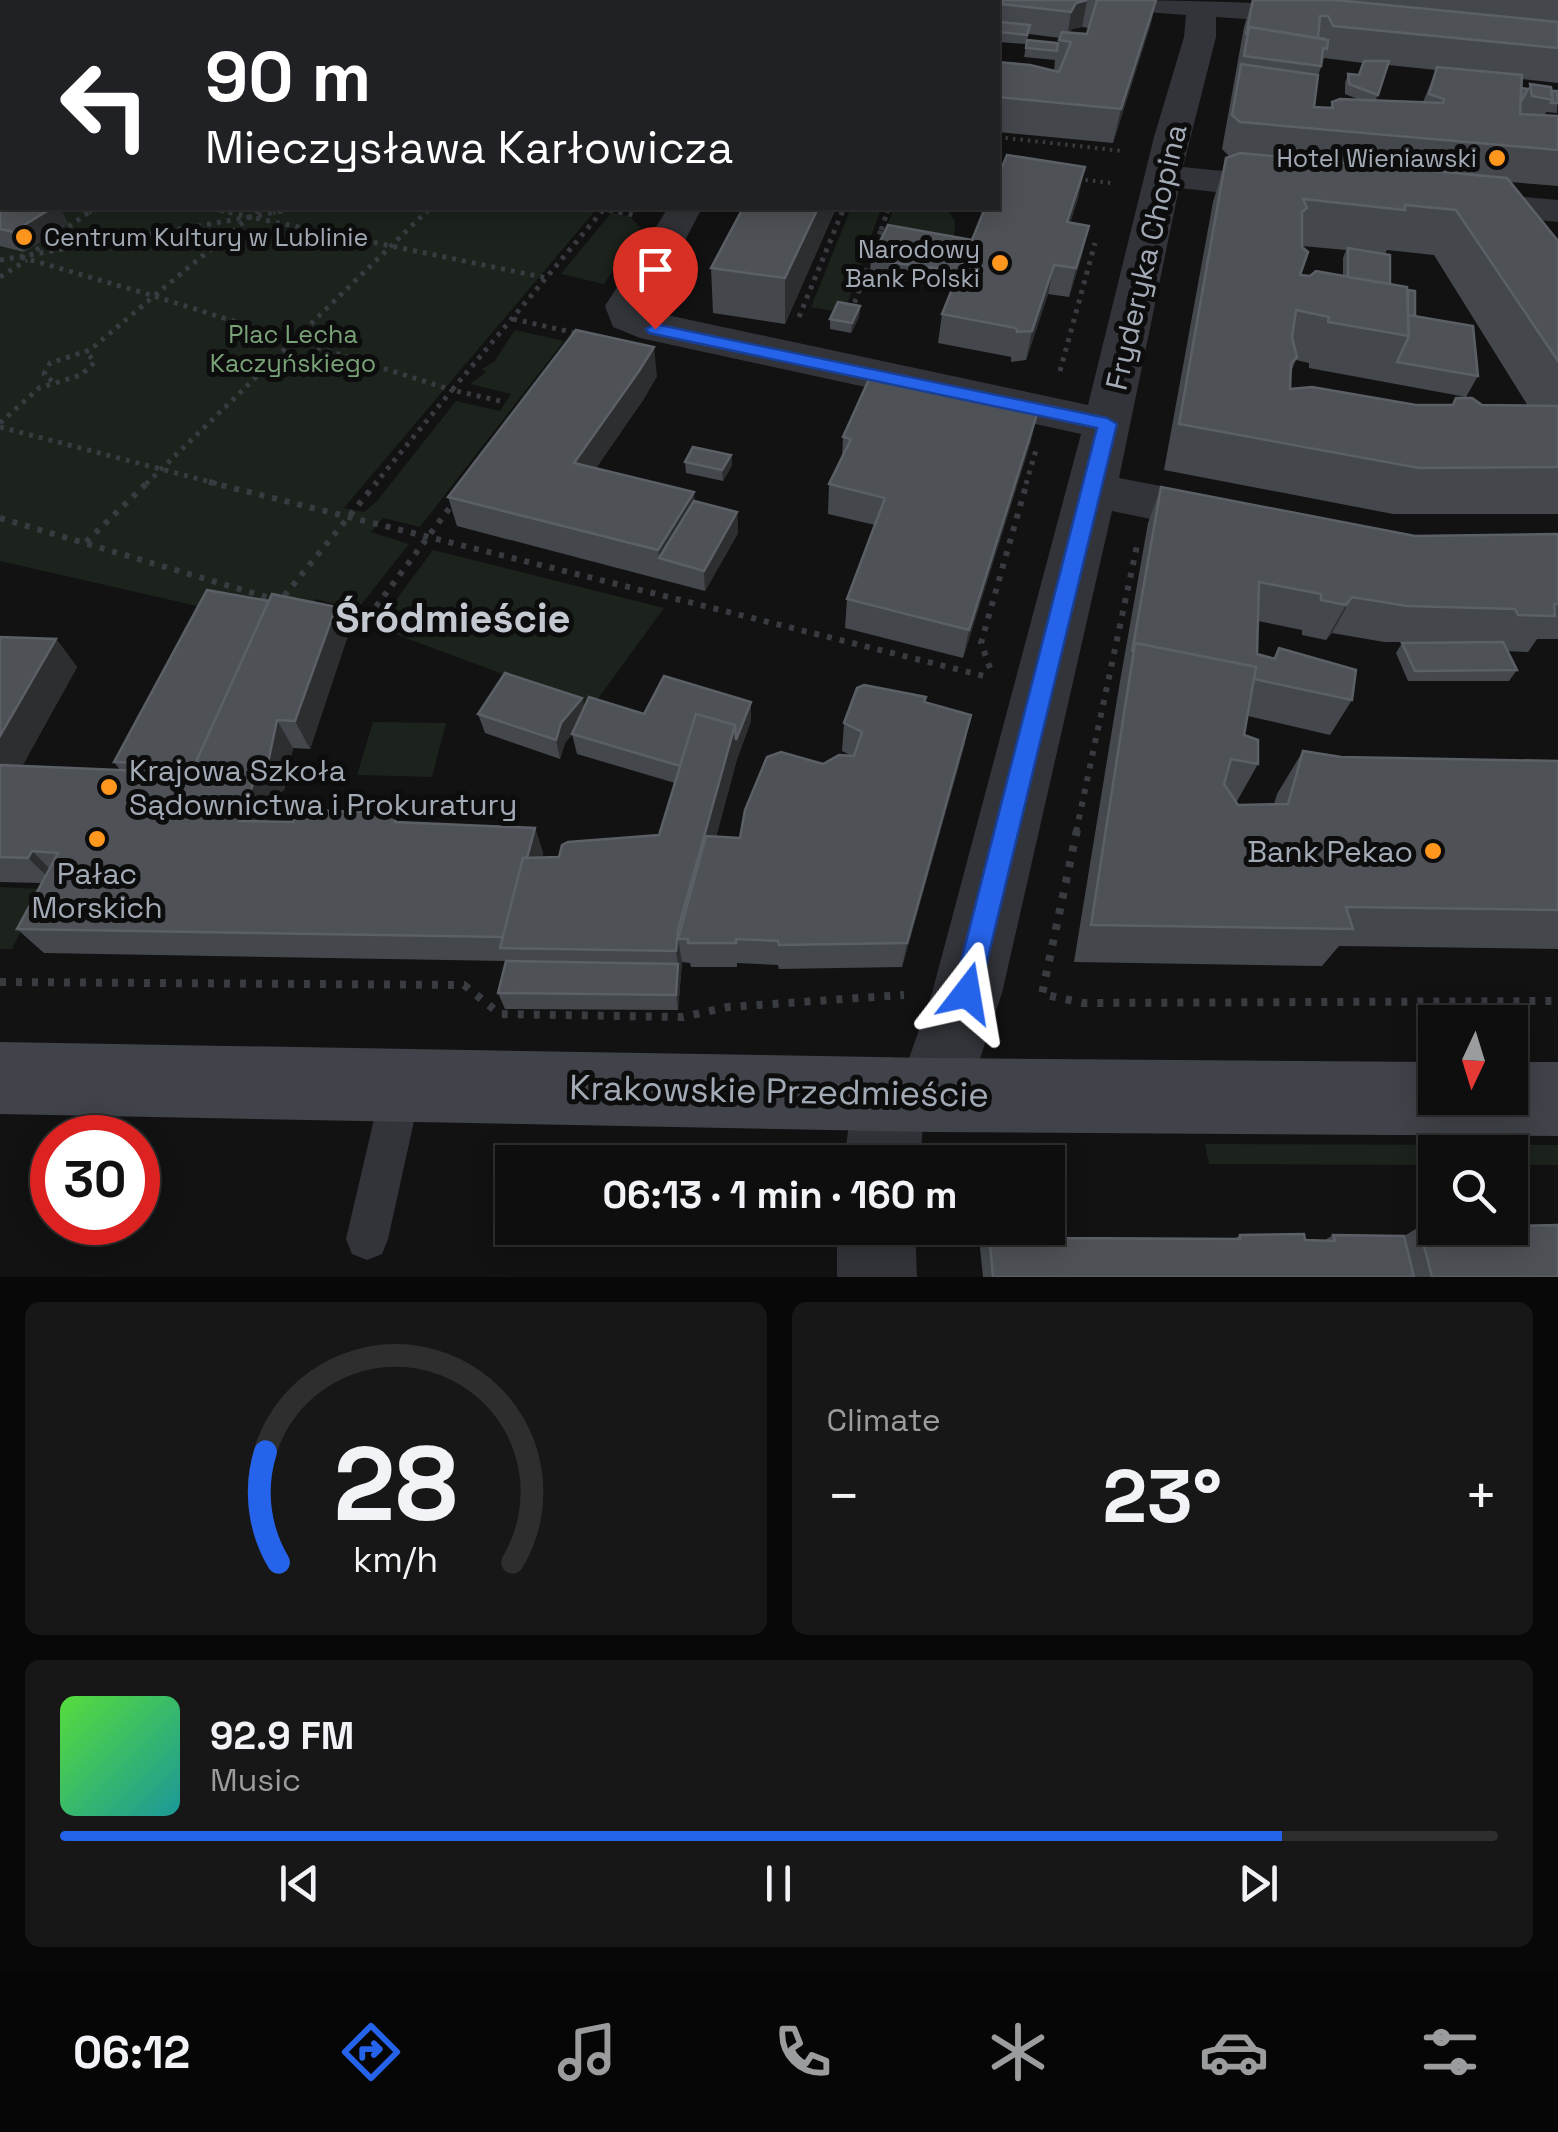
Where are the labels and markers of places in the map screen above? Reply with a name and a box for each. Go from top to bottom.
place label: Hotel Wieniawski [1276,142,1477,174]
marker: Hotel Wieniawski [1486,147,1508,169]
place label: Centrum Kultury w Lublinie [44,221,368,253]
marker: Centrum Kultury w Lublinie [13,226,35,248]
pin [613,227,698,330]
place label: Narodowy Bank Polski [845,233,980,294]
marker: Narodowy Bank Polski [989,252,1011,274]
place label: Krajowa Szkoła Sądownictwa i Prokuratury [129,751,517,824]
marker: Krajowa Szkoła Sądownictwa i Prokuratury [98,776,120,798]
marker: Pałac Morskich [86,828,108,850]
place label: Bank Pekao [1247,832,1413,871]
marker: Bank Pekao [1422,840,1444,862]
place label: Pałac Morskich [31,854,163,927]

